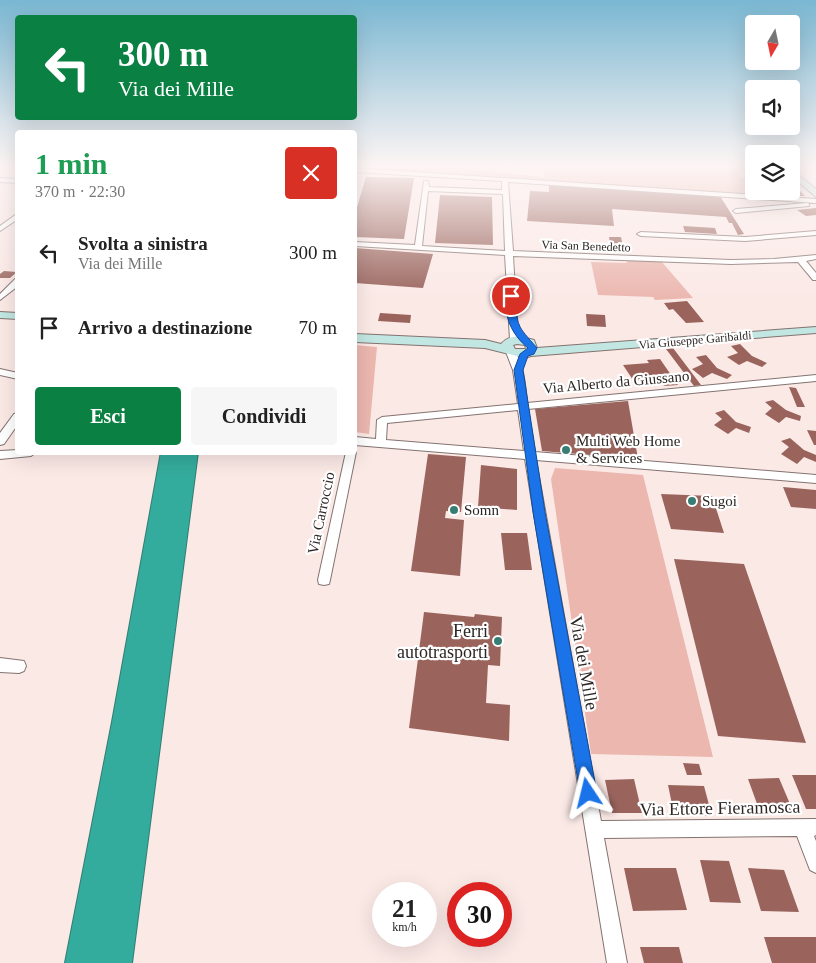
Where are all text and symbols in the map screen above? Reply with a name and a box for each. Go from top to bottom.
north arrow [745,15,800,70]
map controls [745,15,800,200]
icon: left [35,35,100,100]
text: 300 m [118,35,208,74]
text: Via dei Mille [118,76,234,101]
button: sound [745,80,800,135]
button: layers [745,145,800,200]
text: 1 min [35,147,108,180]
button: close [285,147,337,199]
text: 370 m · 22:30 [35,183,125,200]
text: Svolta a sinistra [78,233,208,254]
street label: Via San Benedetto [541,237,631,255]
icon: left [35,239,63,267]
text: 300 m [289,242,337,263]
text: Via dei Mille [78,255,162,272]
pin [490,275,532,317]
icon: arrive [497,282,525,310]
icon: arrive [35,314,63,342]
text: Arrivo a destinazione [78,317,252,338]
text: 70 m [298,317,337,338]
street label: Via Giuseppe Garibaldi [638,328,753,352]
street label: Via Alberto da Giussano [542,368,690,396]
button: Esci [35,387,181,445]
button: Condividi [191,387,337,445]
place label: Multi Web Home & Services [576,433,681,466]
marker: Multi Web Home & Services [560,444,572,456]
street label: Via Carroccio [304,470,338,556]
place label: Sugoi [702,493,737,509]
marker: Sugoi [686,495,698,507]
place label: Somn [464,502,500,518]
marker: Somn [448,504,460,516]
street label: Via dei Mille [566,615,602,711]
place label: Ferri autotrasporti [397,621,488,662]
marker: Ferri autotrasporti [492,635,504,647]
position arrow [561,766,613,818]
street label: Via Ettore Fieramosca [639,797,801,819]
speed limit sign: 30 [447,882,512,947]
text: 21 [392,895,417,922]
text: km/h [392,920,417,934]

